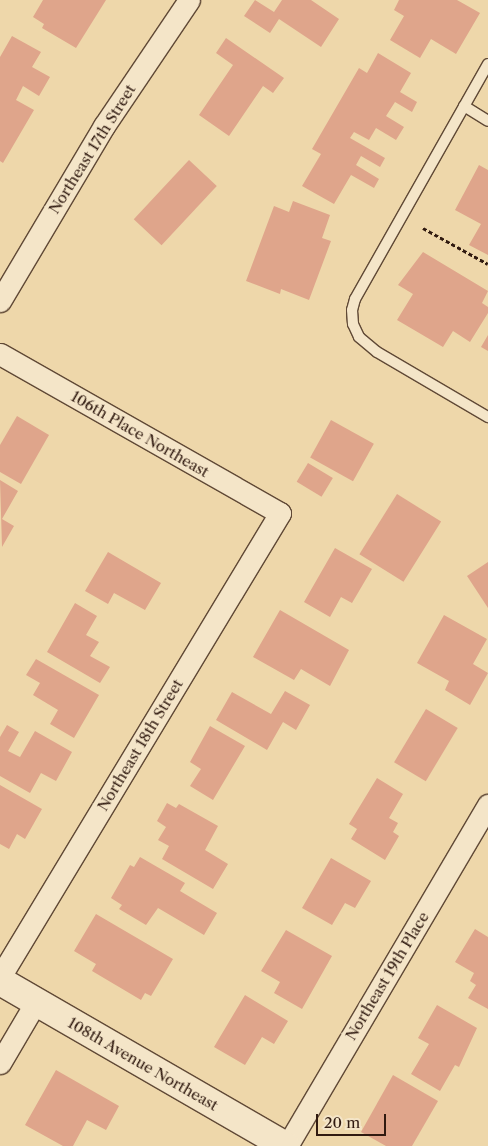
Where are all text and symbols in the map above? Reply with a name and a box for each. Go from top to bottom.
street label: Northeast 17th Street [45,81,139,217]
street label: 106th Place Northeast [68,387,212,481]
street label: Northeast 18th Street [93,676,187,814]
street label: Northeast 19th Place [342,909,432,1043]
street label: 108th Avenue Northeast [64,1013,222,1115]
scale bar [318,1104,388,1136]
text: 20 m [324,1113,360,1132]

